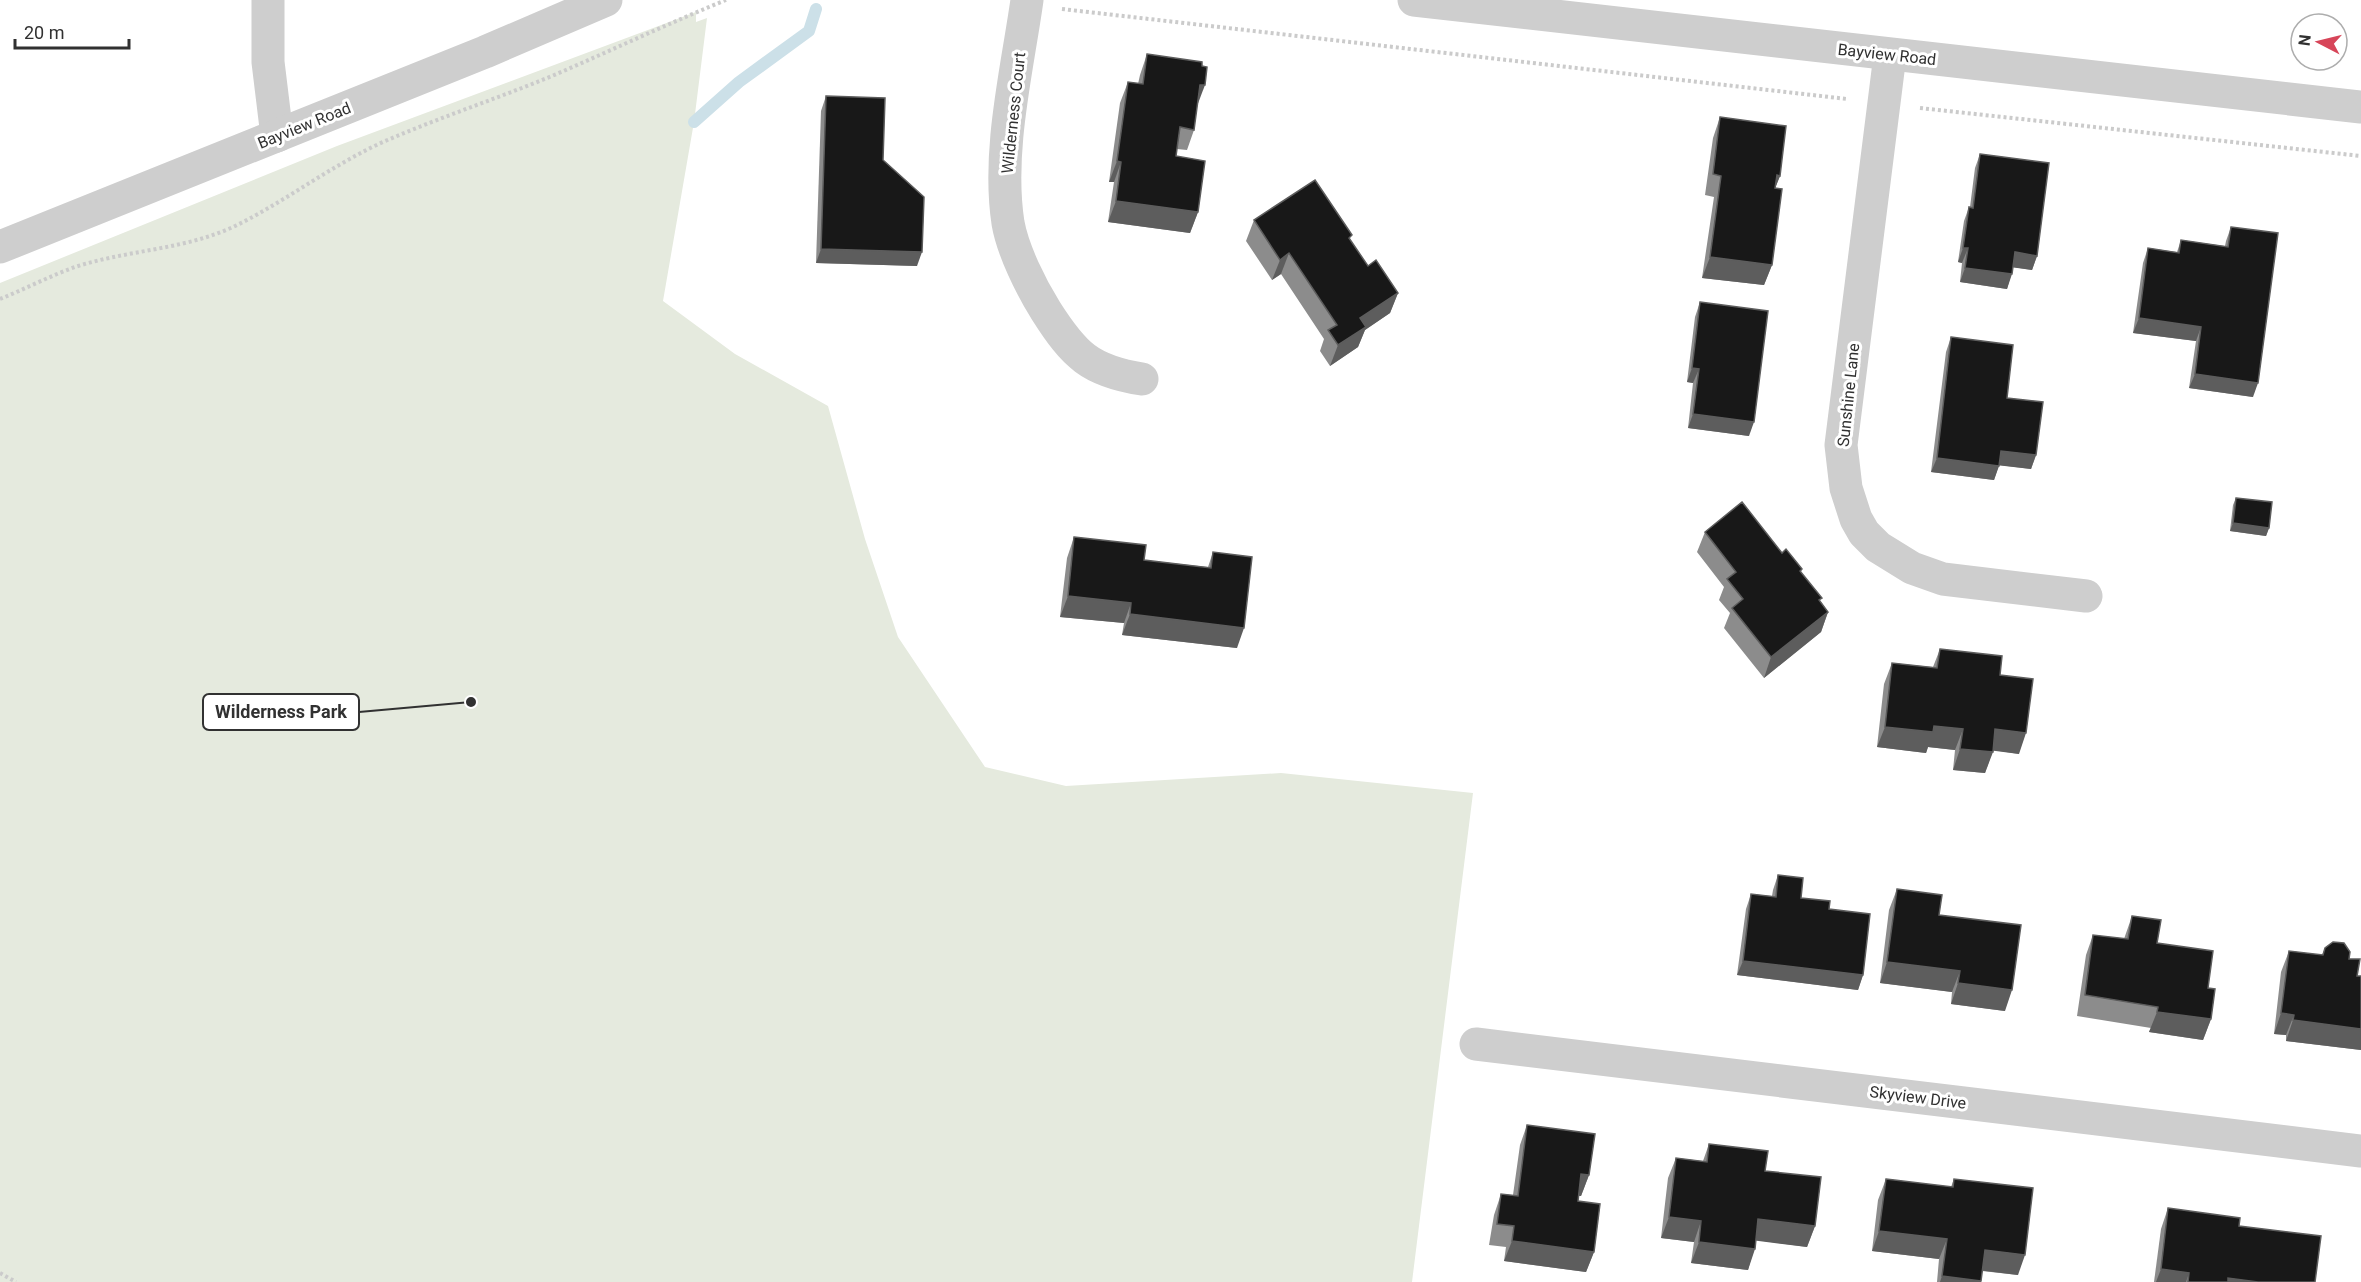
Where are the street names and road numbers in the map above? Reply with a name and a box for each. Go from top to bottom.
street label: Bayview Road [1837,40,1937,69]
street label: Wilderness Court [998,51,1029,175]
street label: Bayview Road [255,98,354,153]
street label: Sunshine Lane [1834,342,1863,448]
street label: Skyview Drive [1869,1082,1967,1113]

